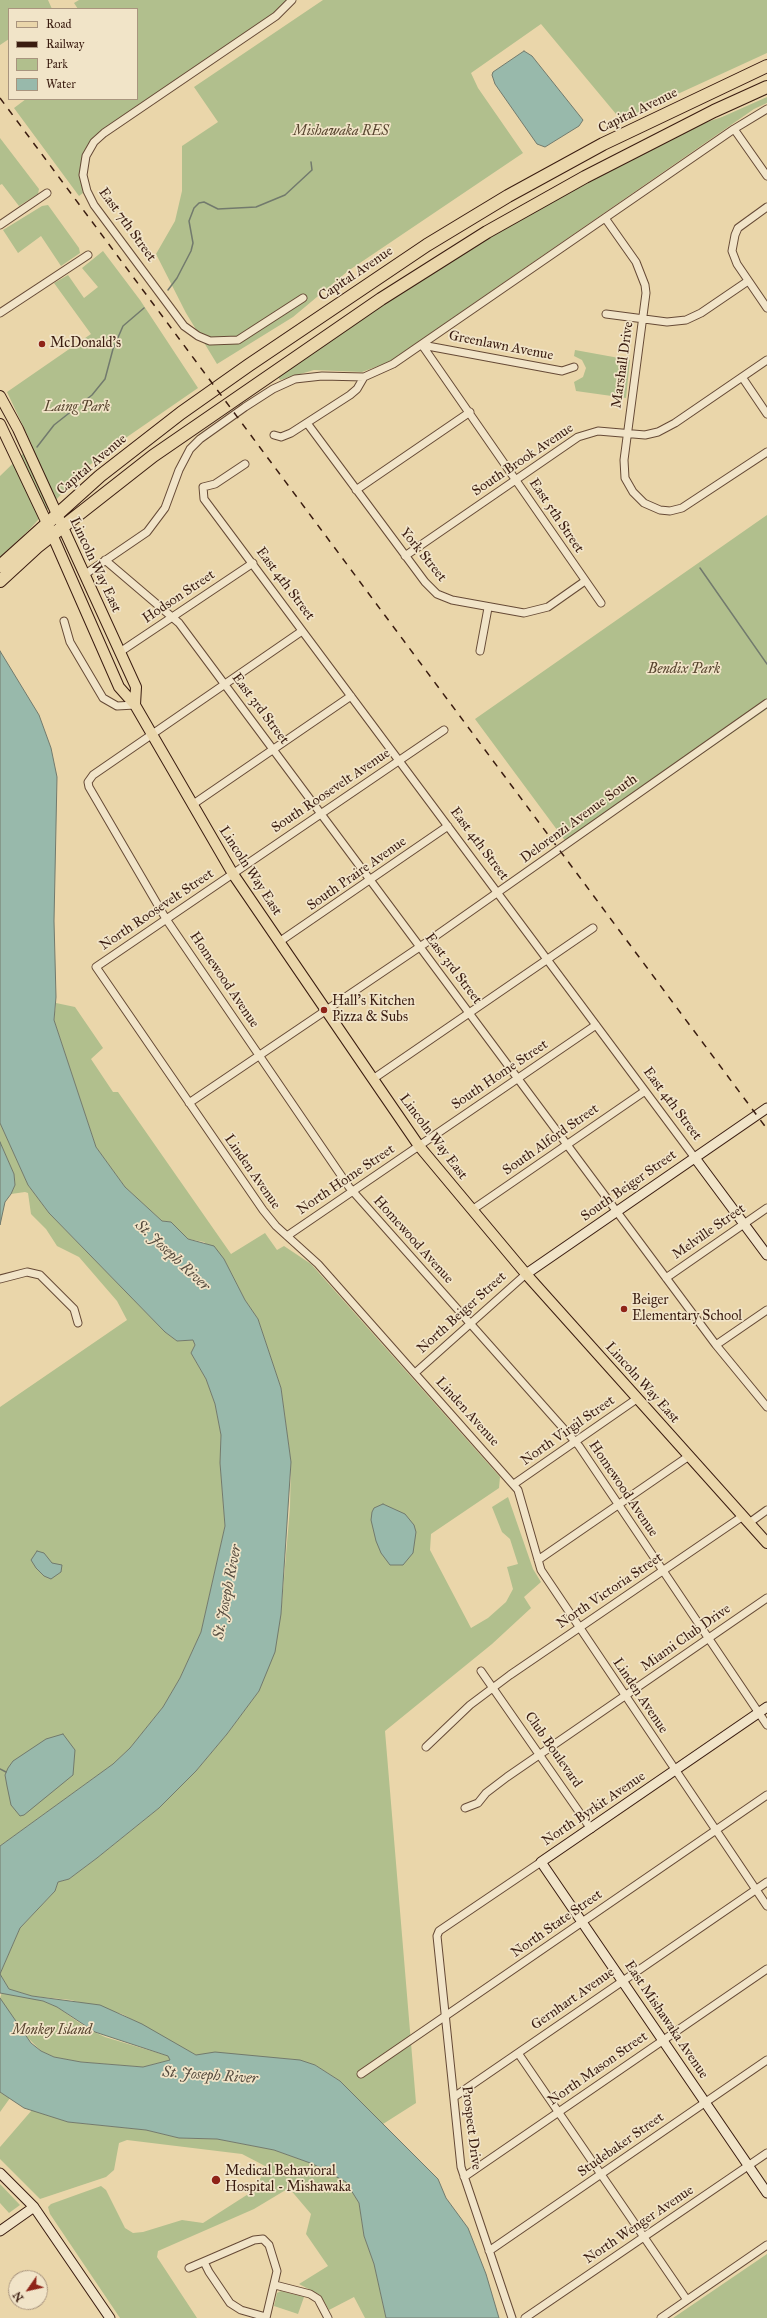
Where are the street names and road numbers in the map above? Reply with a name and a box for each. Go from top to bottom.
street label: Capital Avenue [596,85,680,137]
street label: East 7th Street [95,185,159,265]
street label: Capital Avenue [316,243,396,305]
street label: Marshall Drive [609,321,637,409]
street label: Greenlawn Avenue [447,328,555,364]
street label: South Brook Avenue [469,420,577,500]
street label: Capital Avenue [54,431,130,499]
street label: East 5th Street [525,476,587,556]
street label: Lincoln Way East [66,515,124,615]
street label: York Street [396,525,450,585]
street label: East 4th Street [252,544,318,624]
street label: Hodson Street [140,567,218,627]
street label: East 3rd Street [228,670,292,748]
street label: South Roosevelt Avenue [268,745,394,837]
street label: Delorenzi Avenue South [517,771,641,867]
street label: East 4th Street [446,804,512,884]
street label: Lincoln Way East [215,823,285,919]
street label: South Praire Avenue [304,833,410,915]
street label: North Roosevelt Street [97,866,217,954]
street label: Homewood Avenue [186,929,262,1031]
street label: East 3rd Street [421,930,485,1008]
street label: South Home Street [449,1036,551,1114]
street label: East 4th Street [639,1064,705,1144]
street label: Lincoln Way East [395,1091,471,1183]
street label: South Alford Street [500,1101,602,1179]
street label: Linden Avenue [220,1131,284,1213]
street label: North Home Street [294,1141,398,1219]
street label: South Beiger Street [578,1147,680,1225]
street label: Homewood Avenue [369,1193,457,1287]
street label: Melville Street [669,1201,749,1263]
street label: North Beiger Street [414,1269,510,1357]
street label: Lincoln Way East [601,1339,683,1427]
street label: Linden Avenue [432,1374,502,1450]
street label: North Virgil Street [518,1392,618,1470]
street label: Homewood Avenue [585,1438,661,1540]
street label: North Victoria Street [554,1549,666,1633]
street label: Miami Club Drive [638,1601,734,1675]
street label: Linden Avenue [609,1655,671,1737]
street label: Club Boulevard [521,1709,585,1791]
street label: North Byrkit Avenue [539,1768,649,1850]
street label: North State Street [508,1886,606,1962]
street label: East Mishawaka Avenue [620,1958,712,2082]
street label: Gernhart Avenue [528,1964,618,2034]
street label: North Mason Street [545,2028,651,2110]
street label: Prospect Drive [458,2085,484,2171]
street label: Studebaker Street [575,2109,667,2181]
street label: North Wenger Avenue [581,2182,697,2268]

